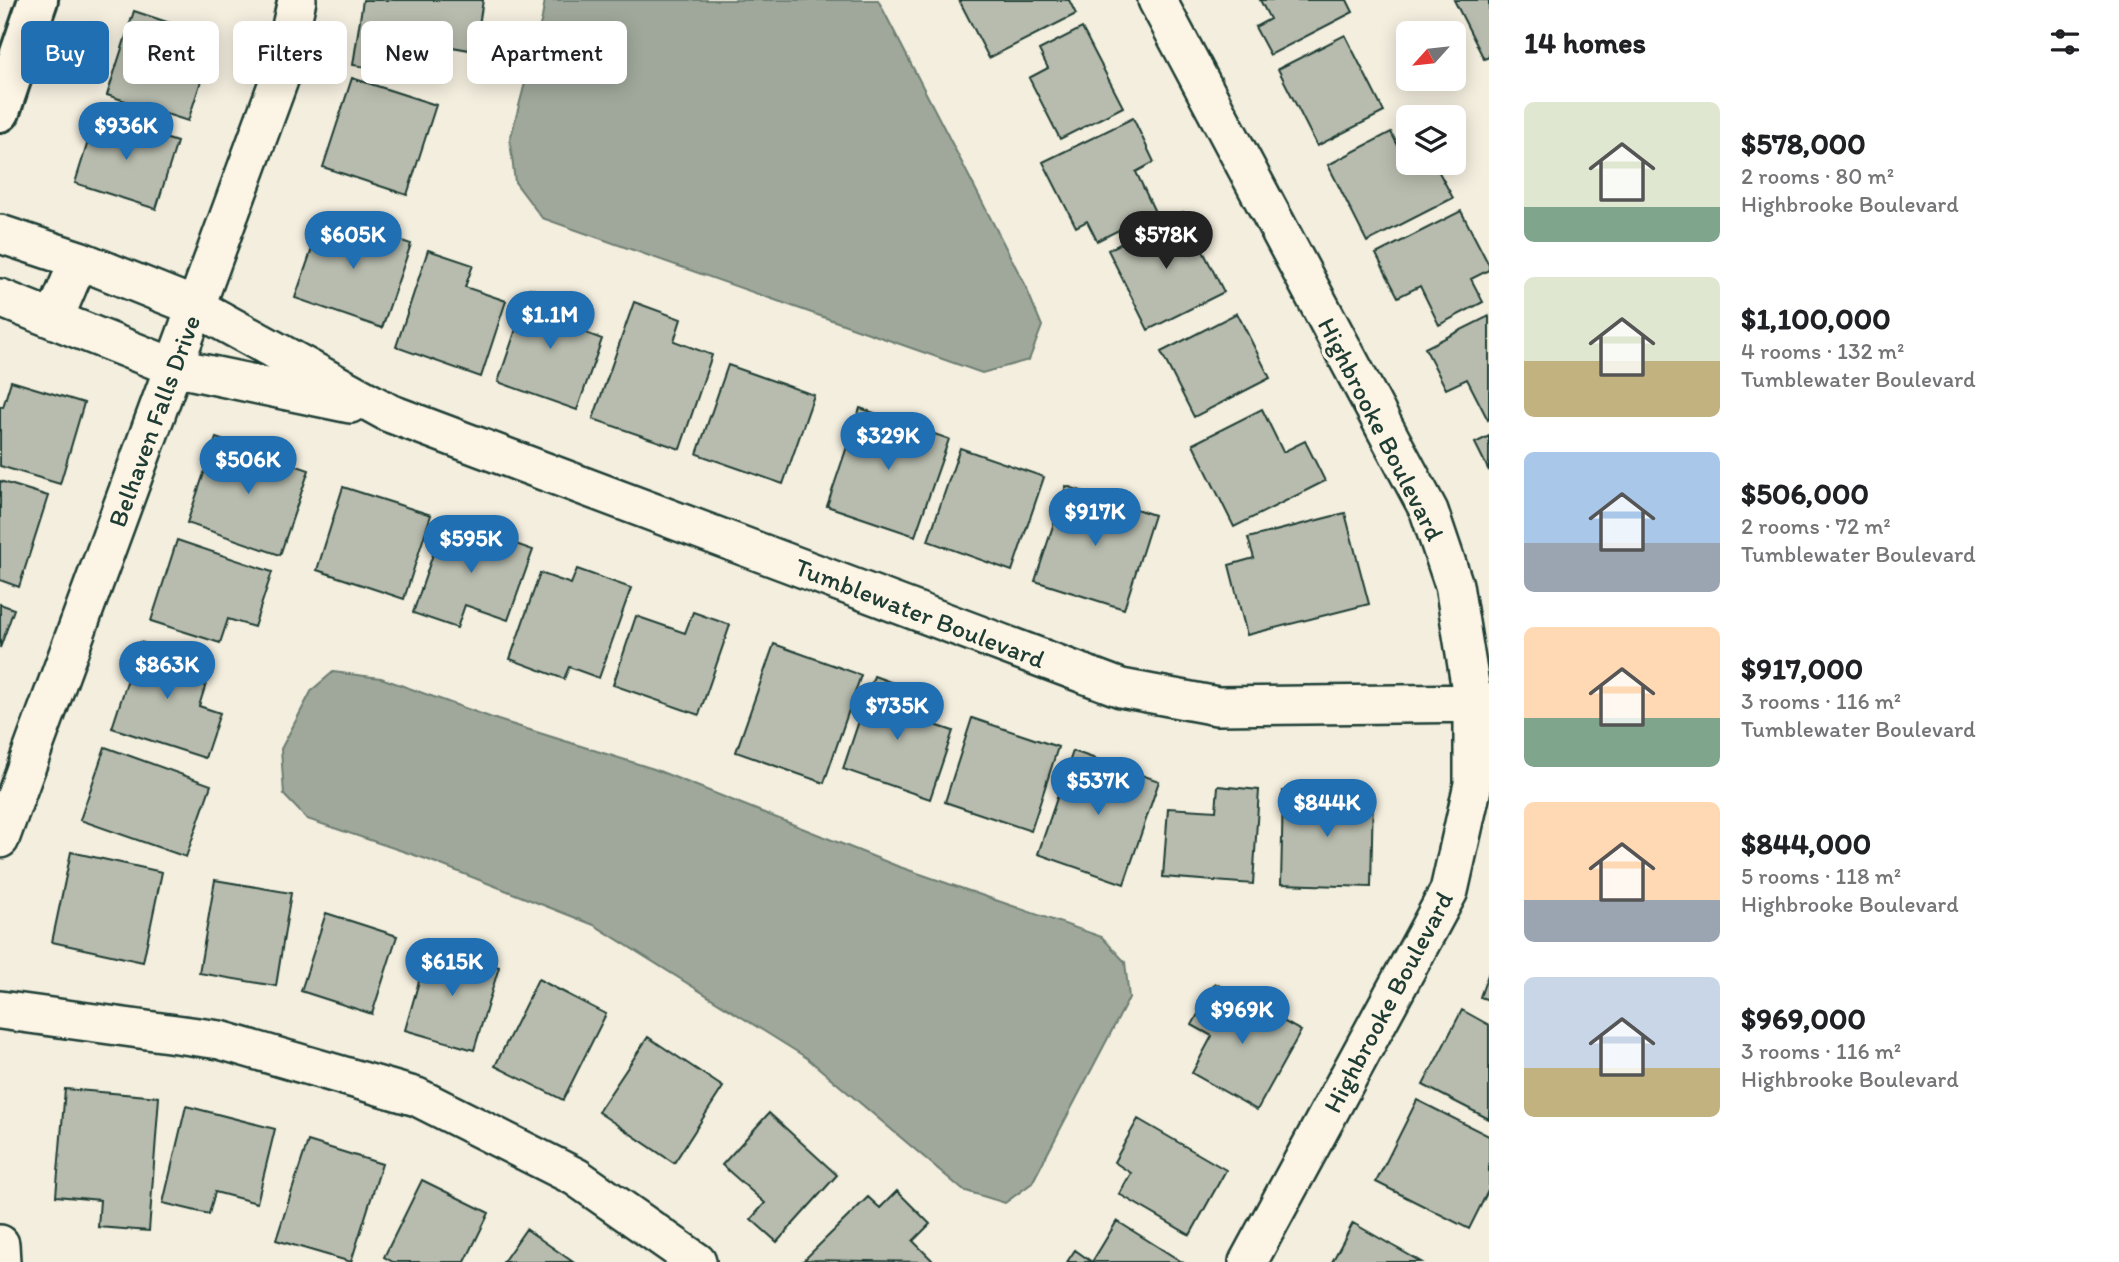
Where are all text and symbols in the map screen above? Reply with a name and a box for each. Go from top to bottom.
chip: Buy [21,21,109,84]
chip: Rent [123,21,219,84]
chip: Filters [233,21,347,84]
chip: New [361,21,453,84]
chip: Apartment [467,21,627,84]
north arrow [1396,21,1466,91]
map controls [1396,21,1466,175]
icon: filters [2046,23,2084,61]
text: 14 homes [1524,24,1646,61]
pin: $936K [77,102,175,162]
button: layers [1396,105,1466,175]
text: $936K [94,111,158,139]
text: $578,000 [1741,125,1866,162]
icon: home [1580,130,1664,214]
text: 2 rooms · 80 m² [1741,162,1894,190]
text: Highbrooke Boulevard [1741,190,1959,218]
pin: $605K [304,212,402,271]
pin: $578K [1117,212,1215,271]
text: $605K [321,220,385,248]
text: $578K [1135,220,1197,248]
pin: $1.1M [501,292,599,351]
text: $1.1M [522,300,578,328]
text: $1,100,000 [1741,300,1891,337]
icon: home [1580,305,1664,389]
street label: Belhaven Falls Drive [101,311,207,531]
street label: Highbrooke Boulevard [1311,312,1451,546]
text: 4 rooms · 132 m² [1741,337,1904,365]
text: Tumblewater Boulevard [1741,365,1976,393]
pin: $329K [839,412,937,472]
text: $329K [856,421,920,449]
pin: $506K [199,436,297,496]
text: $506K [216,445,280,473]
text: $506,000 [1741,475,1869,512]
icon: home [1580,480,1664,564]
pin: $917K [1046,489,1144,548]
text: $917K [1065,497,1125,525]
text: 2 rooms · 72 m² [1741,512,1891,540]
pin: $595K [422,516,520,575]
text: $595K [440,524,502,552]
text: Tumblewater Boulevard [1741,540,1976,568]
street label: Tumblewater Boulevard [790,551,1050,676]
pin: $863K [118,642,216,701]
text: $863K [135,650,199,678]
text: $917,000 [1741,650,1863,687]
icon: home [1580,655,1664,739]
pin: $735K [848,682,946,742]
text: 3 rooms · 116 m² [1741,687,1901,715]
text: $735K [866,691,928,719]
text: Tumblewater Boulevard [1741,715,1976,743]
pin: $537K [1049,758,1147,817]
text: $537K [1067,766,1129,794]
pin: $844K [1278,780,1376,839]
text: $844K [1294,788,1360,816]
text: $844,000 [1741,825,1871,862]
icon: home [1580,830,1664,914]
text: 5 rooms · 118 m² [1741,862,1901,890]
street label: Highbrooke Boulevard [1316,886,1460,1118]
text: Highbrooke Boulevard [1741,890,1959,918]
pin: $615K [403,939,501,998]
text: $615K [421,947,483,975]
pin: $969K [1193,986,1291,1046]
text: $969K [1211,995,1273,1023]
text: $969,000 [1741,1000,1866,1037]
icon: home [1580,1005,1664,1089]
text: 3 rooms · 116 m² [1741,1037,1901,1065]
text: Highbrooke Boulevard [1741,1065,1959,1093]

